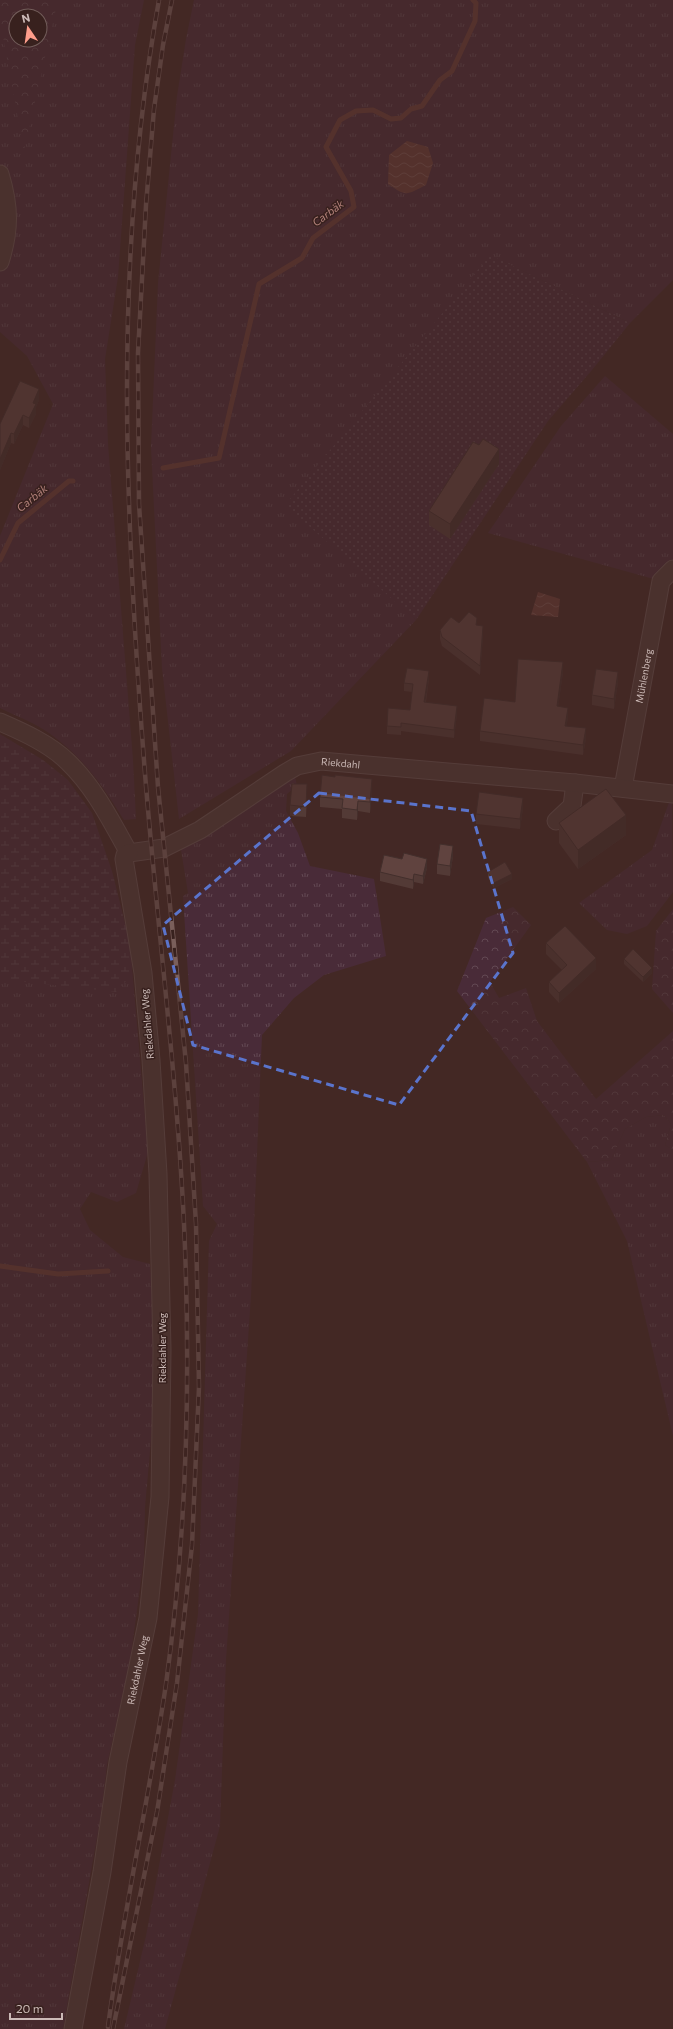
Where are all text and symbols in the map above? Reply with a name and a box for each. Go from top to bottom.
north arrow [8,8,48,48]
text: N [20,11,31,25]
water label: Carbäk [309,196,347,229]
water label: Carbäk [14,481,51,514]
street label: Mühlenberg [633,647,655,704]
street label: Riekdahl [321,755,361,770]
street label: Riekdahler Weg [138,988,156,1060]
street label: Riekdahler Weg [156,1312,168,1383]
street label: Riekdahler Weg [124,1633,150,1706]
scale bar [10,1995,62,2021]
text: 20 m [16,2001,43,2015]

